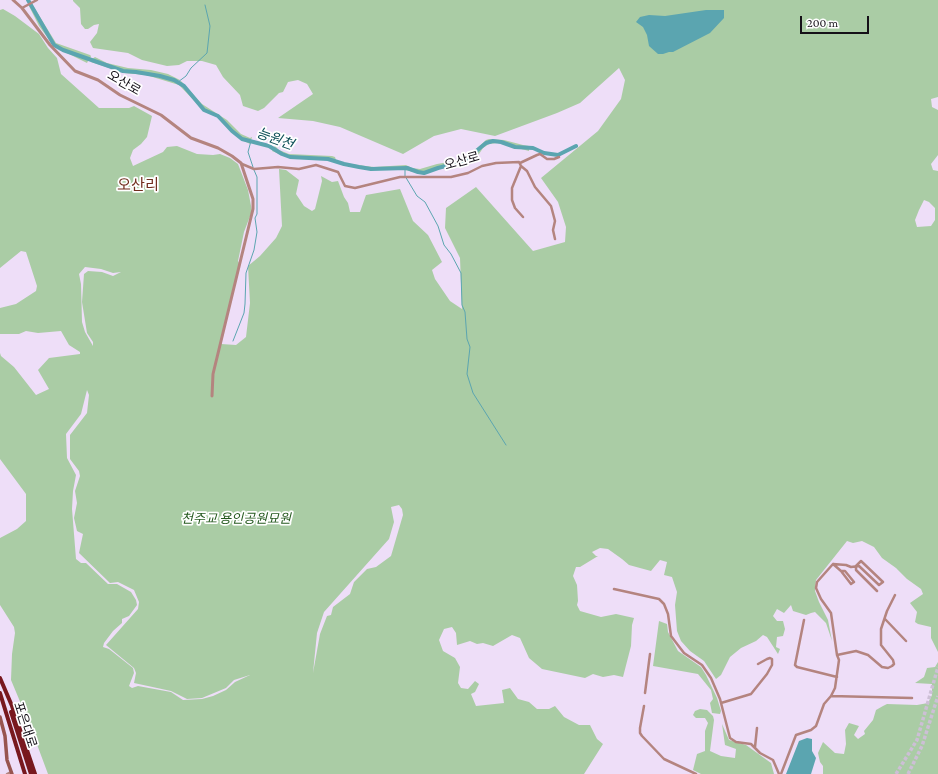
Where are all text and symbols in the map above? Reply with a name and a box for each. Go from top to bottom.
scale bar [802,8,871,34]
text: 200 m [807,16,838,30]
street label: 오산로 [105,67,143,99]
water label: 능원천 [254,124,296,154]
street label: 오산로 [443,149,481,173]
district label: 오산리 [117,176,159,194]
park label: 천주교 용인공원묘원 [181,511,291,527]
street label: 포은대로 [10,700,40,750]

